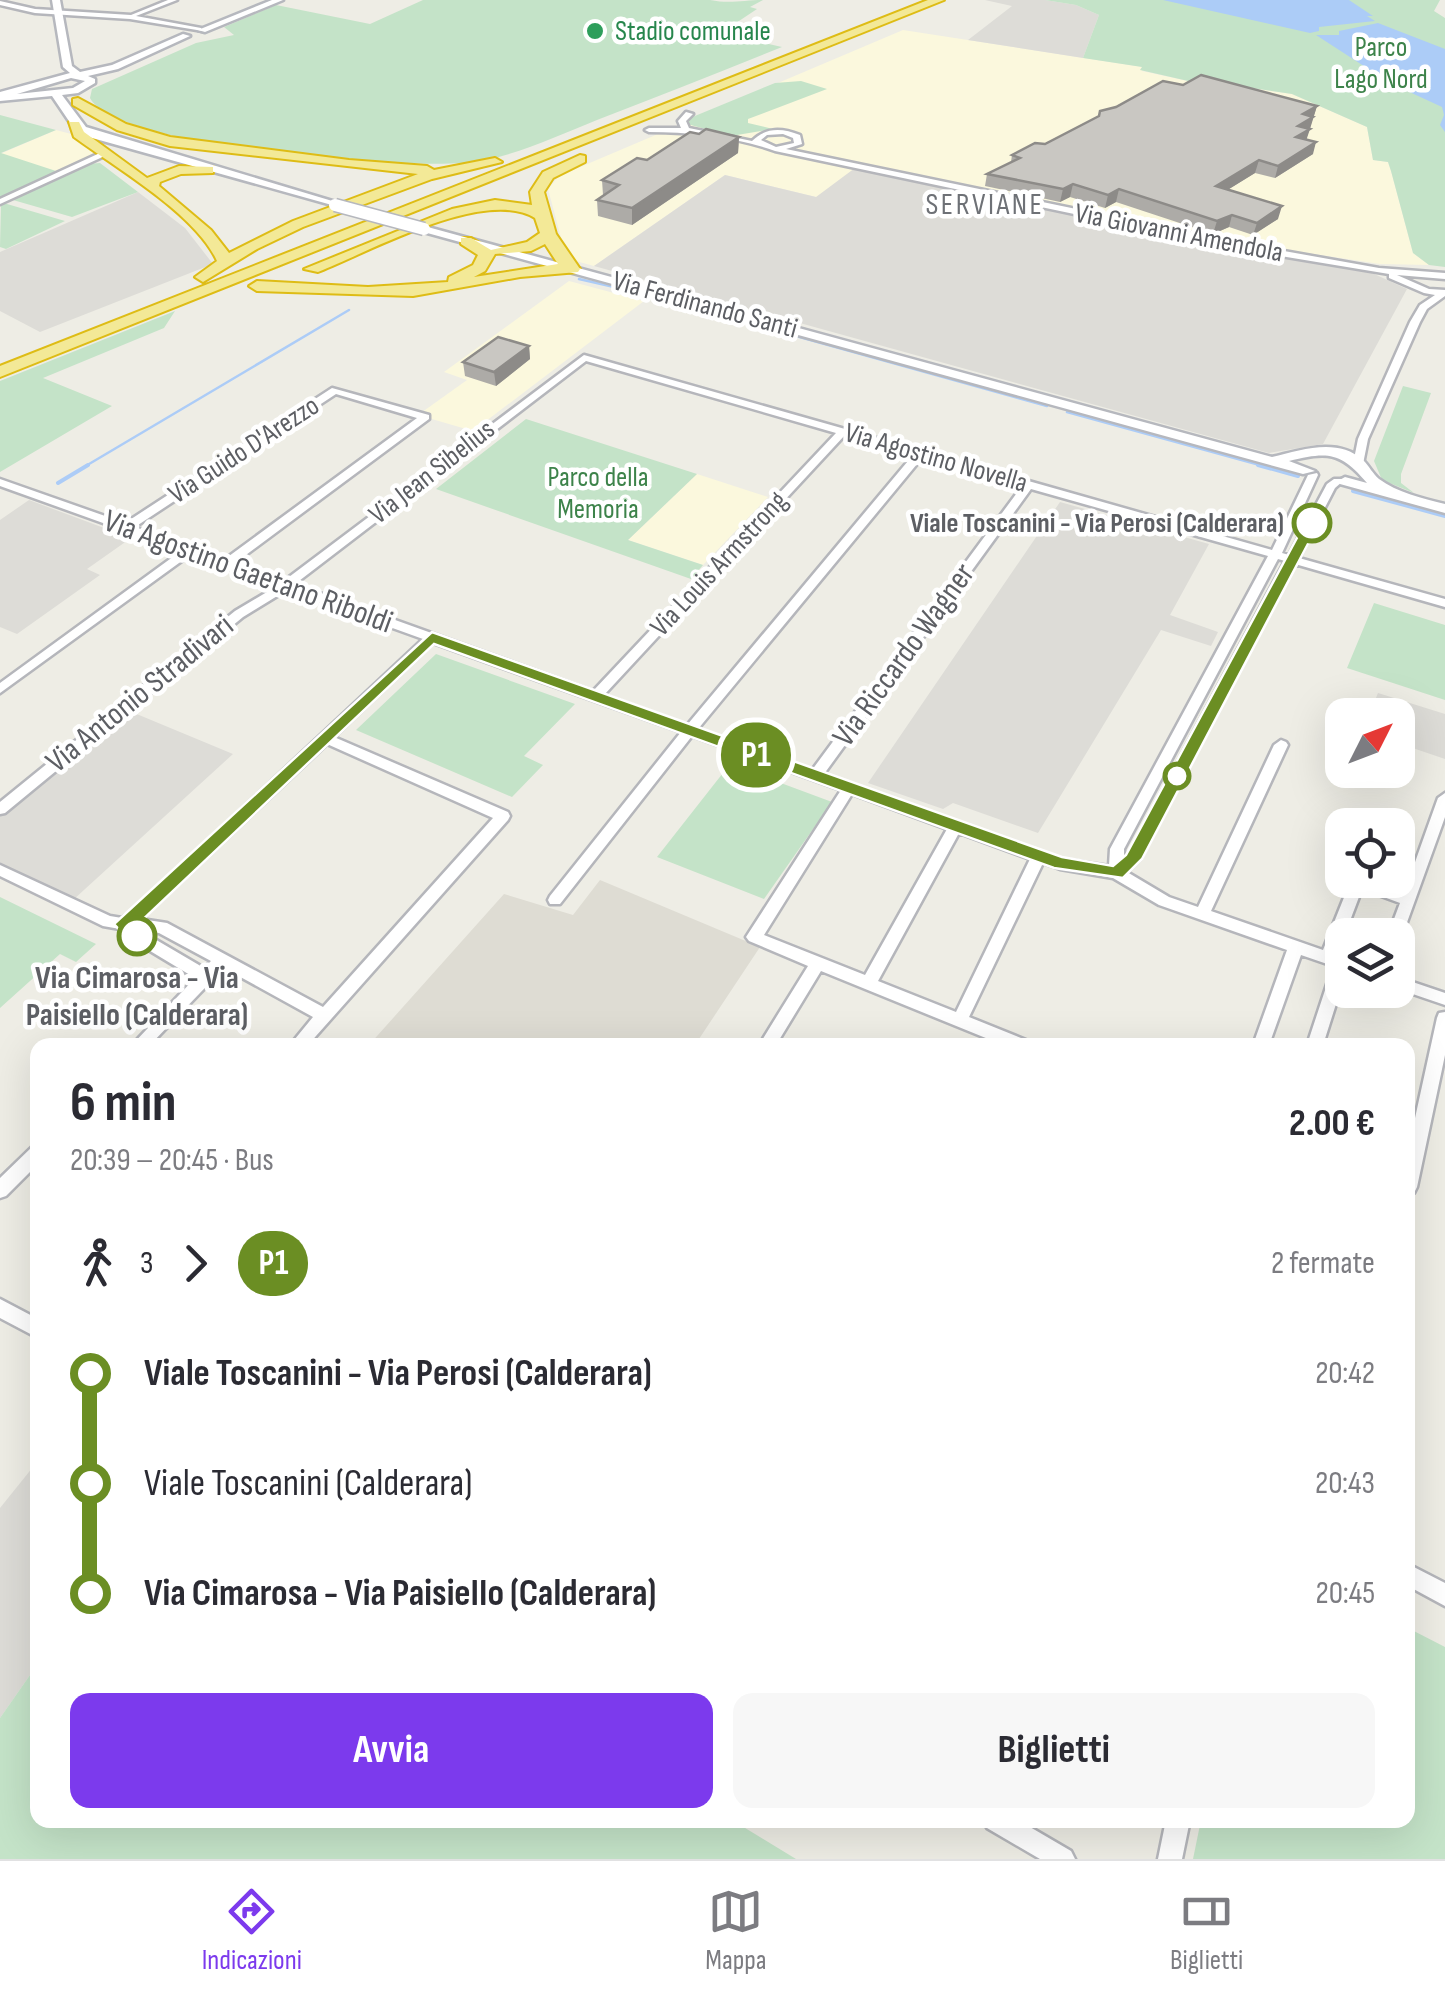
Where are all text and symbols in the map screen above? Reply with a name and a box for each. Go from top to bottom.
place label: Stadio comunale [615,15,771,48]
marker: Stadio comunale [584,20,606,42]
park label: Parco Lago Nord [1334,31,1428,96]
district label: SERVIANE [926,187,1044,223]
street label: Via Giovanni Amendola [1072,197,1286,269]
street label: Via Ferdinando Santi [609,264,801,346]
street label: Via Guido D'Arezzo [163,389,325,511]
street label: Via Jean Sibelius [363,413,501,531]
street label: Via Agostino Novella [841,416,1031,500]
park label: Parco della Memoria [547,461,649,526]
street label: Via Louis Armstrong [644,485,794,643]
street label: Via Agostino Gaetano Riboldi [98,502,398,642]
marker: Viale Toscanini - Via Perosi (Calderara) [1293,504,1331,542]
place label: Viale Toscanini - Via Perosi (Calderara) [910,507,1284,540]
street label: Via Riccardo Wagner [824,556,984,754]
street label: Via Antonio Stradivari [38,607,242,781]
north arrow [1325,698,1415,788]
map controls [1325,698,1415,1008]
line badge: P1 [711,722,801,788]
text: P1 [741,734,771,777]
unlabelled marker [1164,763,1190,789]
button: locate [1325,808,1415,898]
marker: Via Cimarosa - Via PaisieIIo (Calderara) [118,917,156,955]
button: layers [1325,918,1415,1008]
place label: Via Cimarosa - Via PaisieIIo (Calderara) [26,959,248,1035]
text: 6 min [70,1070,177,1137]
text: 2.00 € [1289,1101,1375,1146]
text: 20:39 – 20:45 · Bus [70,1141,274,1180]
icon: walk [70,1236,125,1291]
icon: forward [168,1236,223,1291]
text: P1 [258,1242,288,1285]
text: 3 [140,1244,153,1283]
text: 2 fermate [1271,1244,1375,1283]
text: Viale Toscanini - Via Perosi (Calderara) [144,1351,652,1396]
text: 20:42 [1315,1354,1375,1393]
text: Viale Toscanini (Calderara) [144,1461,472,1506]
text: 20:43 [1315,1464,1375,1503]
text: Via Cimarosa - Via PaisieIIo (Calderara) [144,1571,656,1616]
text: 20:45 [1316,1574,1375,1613]
button: Avvia [70,1693,713,1808]
button: Biglietti [733,1693,1375,1808]
tab: Indicazioni [202,1884,302,1977]
tab: Mappa [705,1884,767,1977]
tab: Biglietti [1170,1884,1243,1977]

